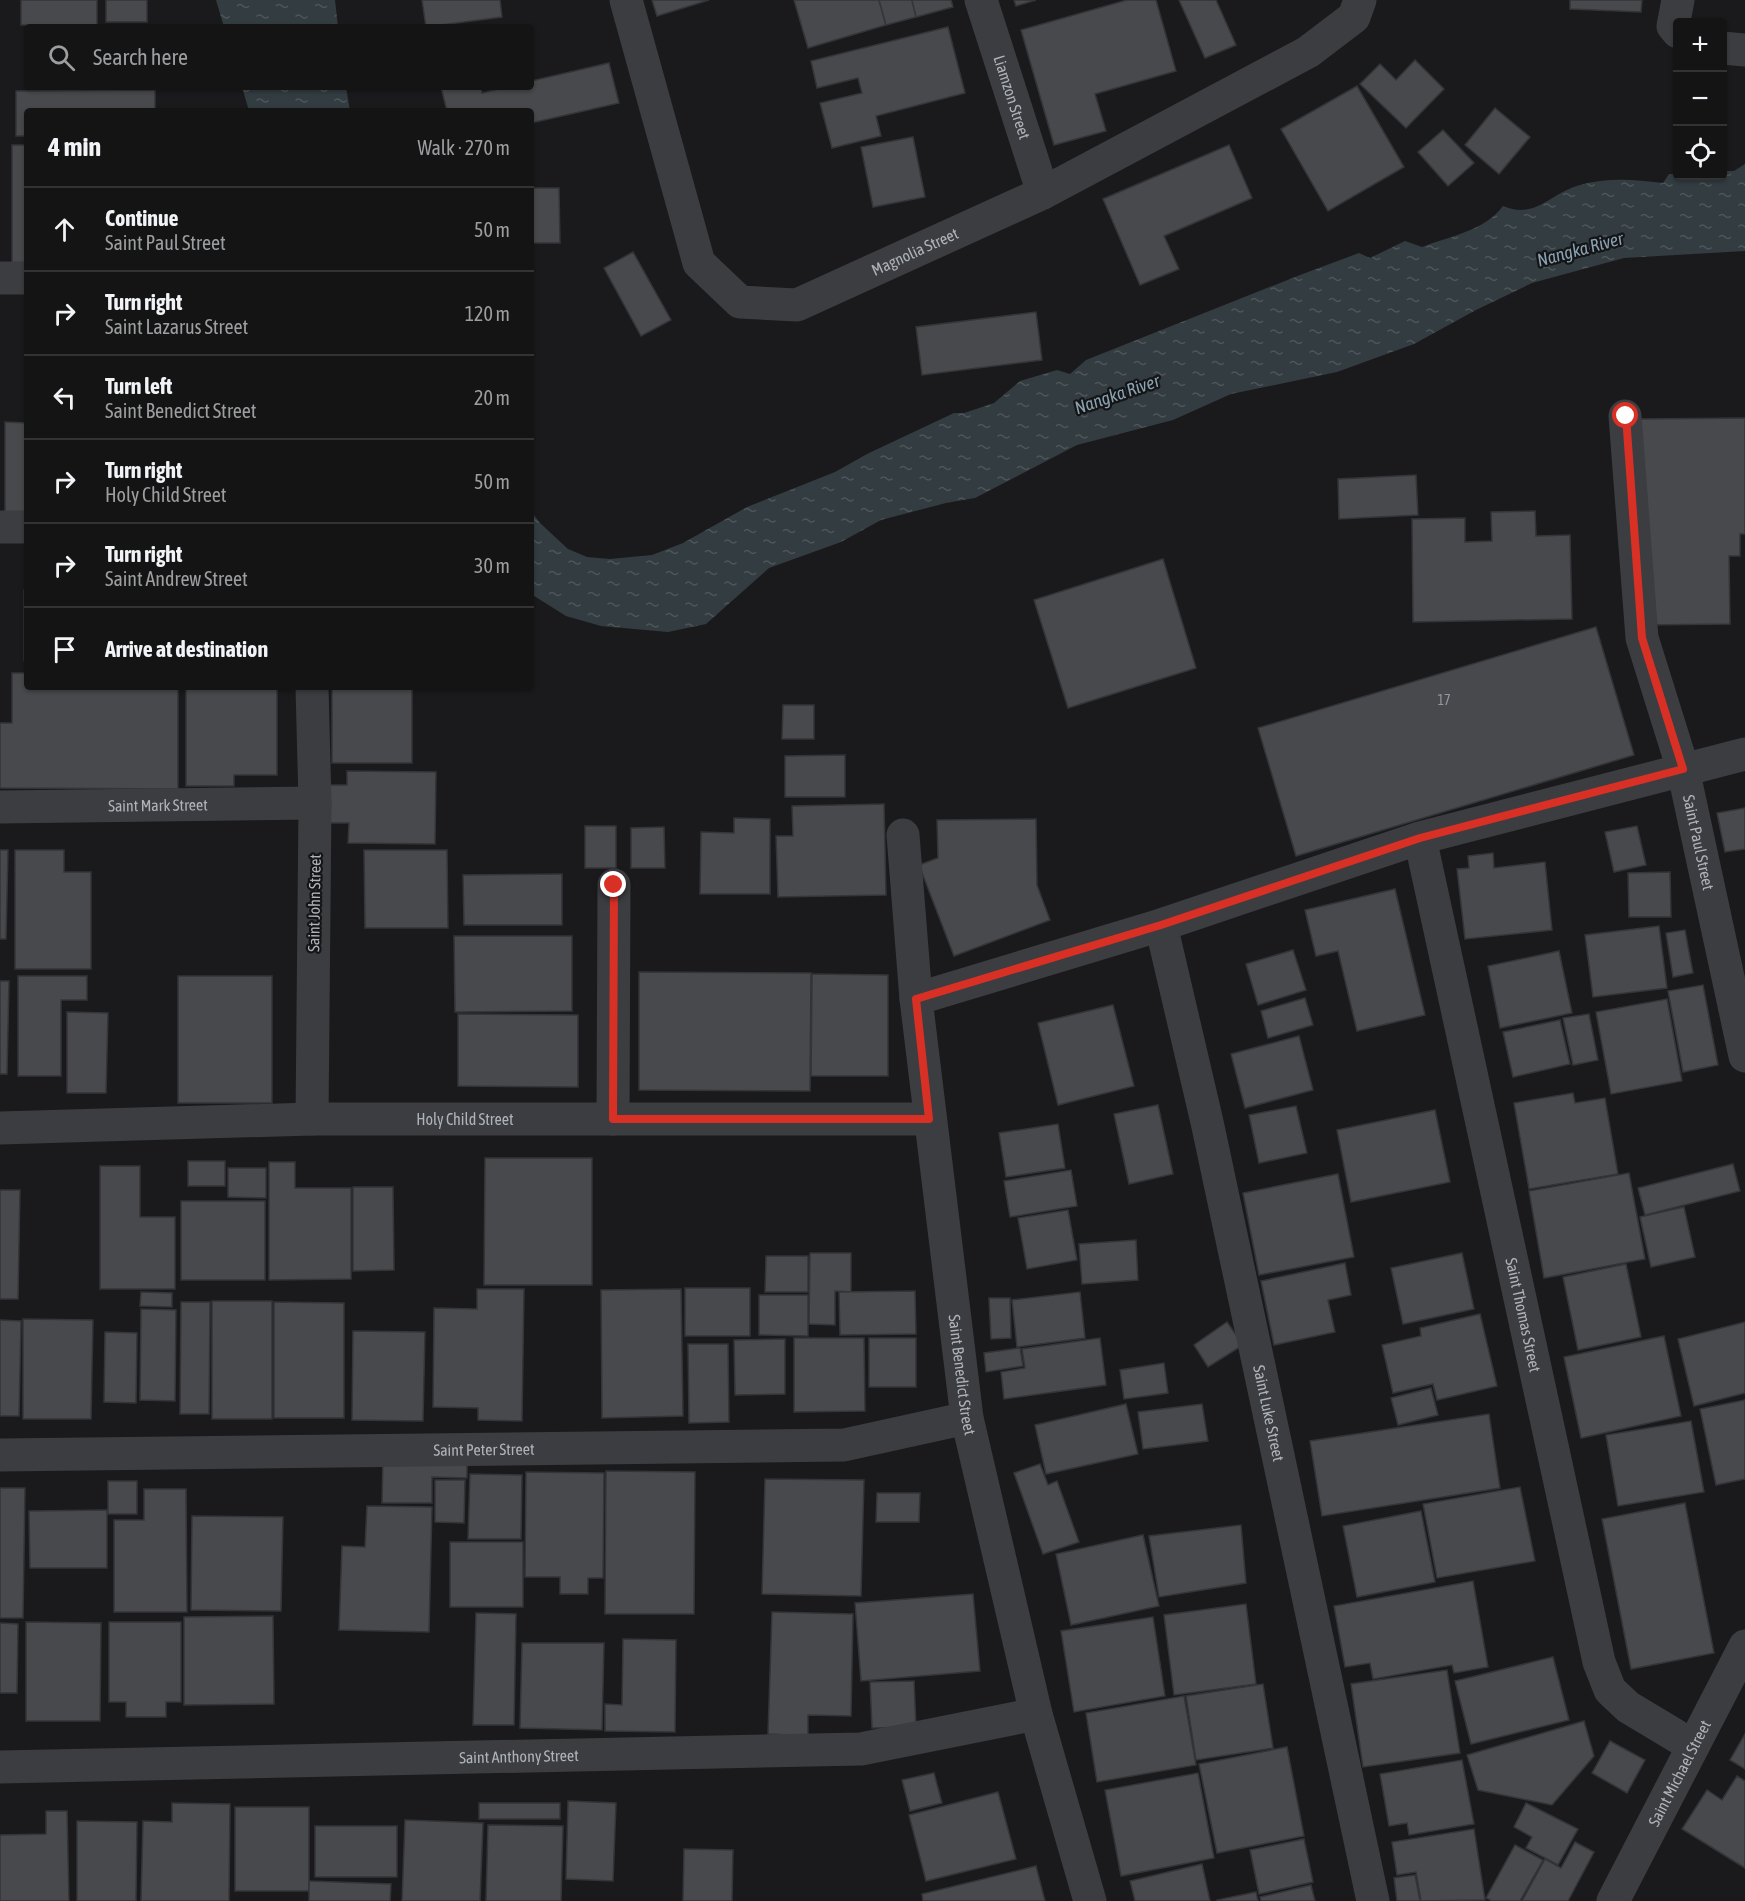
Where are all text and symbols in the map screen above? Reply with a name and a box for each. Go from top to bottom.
map controls [1673,18,1727,180]
button: + [1673,18,1727,72]
search box [24,24,534,90]
icon: search [45,41,78,74]
text: Search here [93,44,188,70]
street label: Liamzon Street [990,53,1034,142]
button: − [1673,72,1727,126]
button: locate [1673,126,1727,180]
text: 4 min [48,132,101,162]
text: Walk · 270 m [418,136,510,159]
text: Continue [105,205,179,231]
icon: ahead [48,213,81,246]
text: 50 m [474,218,510,241]
street label: Magnolia Street [869,224,961,279]
water label: Nangka River [1535,227,1626,271]
text: Saint Paul Street [105,231,226,254]
text: Turn right [105,289,182,315]
icon: right [48,297,81,330]
text: 120 m [465,302,510,325]
text: Saint Lazarus Street [105,315,248,338]
water label: Nangka River [1072,369,1163,418]
text: Turn left [105,373,172,399]
icon: left [48,381,81,414]
text: 20 m [474,386,510,409]
text: Saint Benedict Street [105,399,257,422]
route start [1612,402,1638,428]
text: Turn right [105,457,182,483]
icon: right [48,465,81,498]
text: 50 m [474,470,510,493]
text: Holy Child Street [105,483,227,506]
text: Turn right [105,541,182,567]
icon: right [48,549,81,582]
text: 30 m [474,554,510,577]
text: Saint Andrew Street [105,567,248,590]
icon: arrive [48,633,81,666]
text: Arrive at destination [105,636,268,662]
house number: 17 [1437,692,1451,708]
street label: Saint Paul Street [1680,793,1718,892]
street label: Saint Mark Street [108,795,208,815]
street label: Saint John Street [304,854,324,952]
route end [600,871,626,897]
street label: Holy Child Street [416,1110,514,1129]
street label: Saint Thomas Street [1502,1256,1545,1374]
street label: Saint Benedict Street [945,1313,980,1437]
street label: Saint Luke Street [1250,1363,1288,1463]
street label: Saint Peter Street [433,1440,535,1459]
street label: Saint Michael Street [1644,1717,1714,1829]
street label: Saint Anthony Street [459,1746,579,1766]

